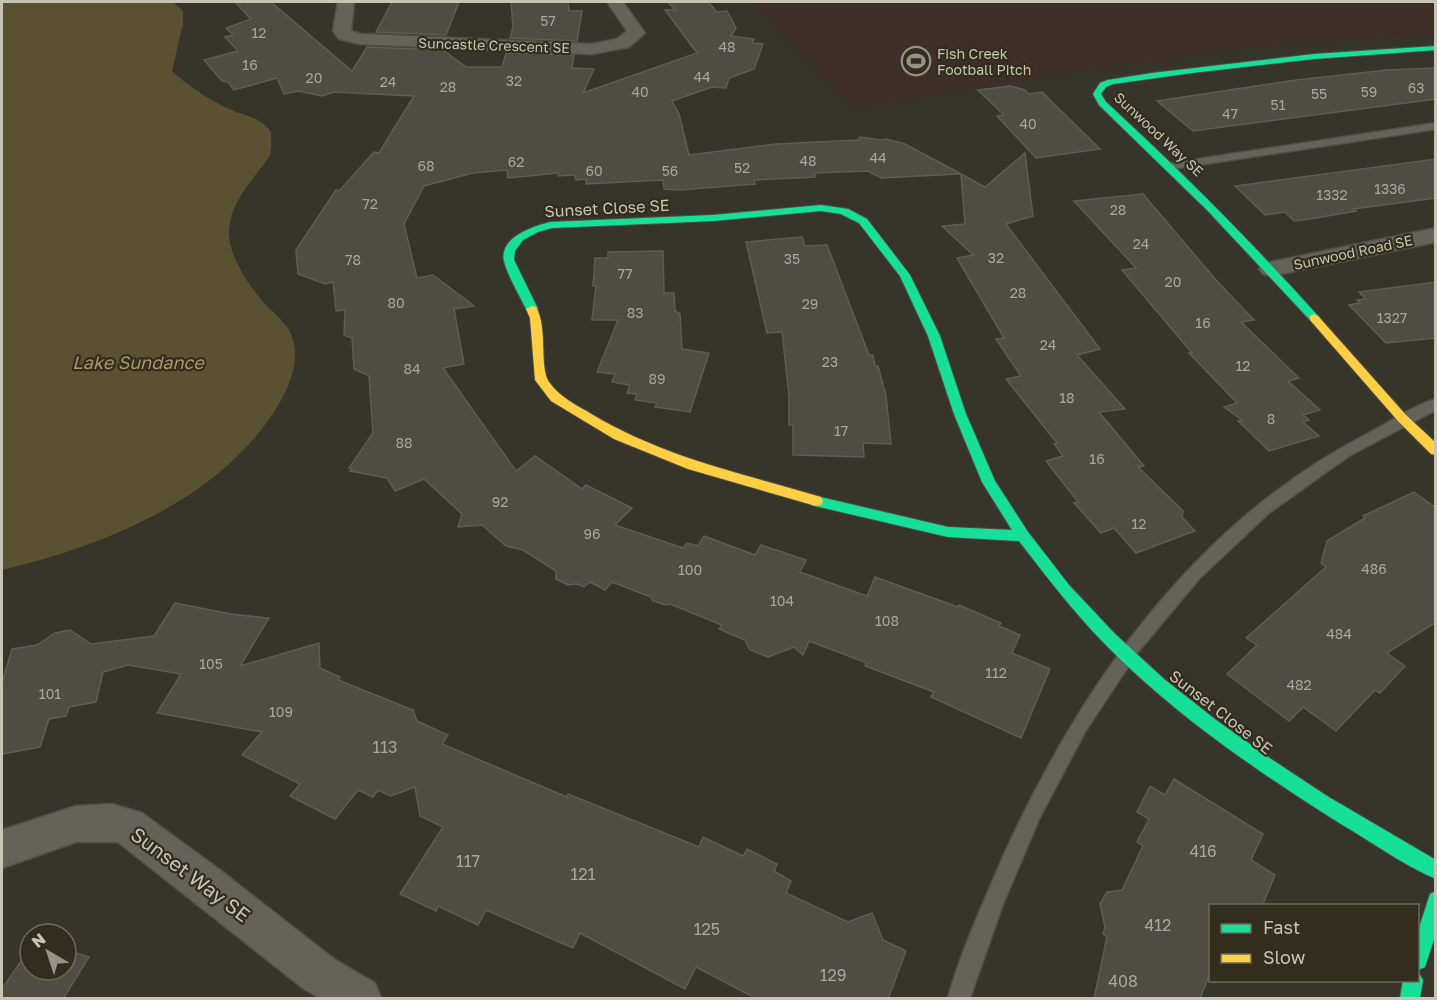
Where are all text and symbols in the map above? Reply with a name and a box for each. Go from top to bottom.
house number: 57 [540,12,556,29]
house number: 12 [252,24,266,41]
street label: Suncastle Crescent SE [418,34,570,56]
house number: 48 [718,38,736,55]
sports icon: Fish Creek Football Pitch [900,45,932,77]
place label: Fish Creek Football Pitch [937,45,1031,78]
house number: 16 [242,56,258,73]
house number: 44 [693,68,711,85]
house number: 20 [306,69,322,86]
house number: 32 [506,72,522,89]
house number: 24 [380,73,396,90]
house number: 28 [440,78,456,95]
house number: 63 [1408,79,1424,96]
house number: 40 [631,83,649,100]
house number: 59 [1361,83,1377,100]
house number: 55 [1311,85,1327,102]
street label: Sunwood Way SE [1111,88,1207,180]
house number: 51 [1271,96,1286,113]
house number: 47 [1222,105,1238,122]
house number: 40 [1019,115,1037,132]
house number: 44 [869,149,887,166]
house number: 48 [799,152,817,169]
house number: 62 [508,153,524,170]
house number: 68 [417,157,435,174]
house number: 52 [734,159,750,176]
house number: 60 [585,162,603,179]
house number: 56 [662,162,678,179]
house number: 1336 [1374,180,1406,197]
house number: 1332 [1316,186,1348,203]
house number: 72 [362,195,378,212]
street label: Sunset Close SE [544,195,670,221]
house number: 28 [1110,201,1126,218]
street label: Sunwood Road SE [1292,231,1414,273]
house number: 24 [1133,235,1149,252]
house number: 32 [988,249,1004,266]
house number: 35 [784,250,800,267]
house number: 78 [345,251,361,268]
house number: 77 [618,265,632,282]
house number: 20 [1165,273,1181,290]
house number: 28 [1010,284,1026,301]
house number: 80 [387,294,405,311]
house number: 29 [802,295,818,312]
house number: 83 [627,304,643,321]
house number: 1327 [1377,309,1407,326]
house number: 16 [1195,314,1211,331]
house number: 24 [1040,336,1056,353]
water label: Lake Sundance [72,351,205,373]
house number: 23 [822,353,838,370]
house number: 12 [1236,357,1250,374]
house number: 84 [403,360,421,377]
house number: 89 [648,370,666,387]
house number: 18 [1059,389,1075,406]
house number: 8 [1267,410,1275,427]
house number: 17 [834,422,848,439]
house number: 88 [395,434,413,451]
house number: 16 [1089,450,1105,467]
house number: 92 [492,493,508,510]
house number: 12 [1132,515,1146,532]
house number: 96 [584,525,600,542]
house number: 486 [1361,560,1387,577]
house number: 100 [678,561,702,578]
house number: 104 [770,592,794,609]
house number: 108 [875,612,899,629]
house number: 484 [1326,625,1352,642]
house number: 105 [199,655,223,672]
house number: 112 [985,664,1007,681]
street label: Sunset Close SE [1166,666,1276,758]
house number: 482 [1286,676,1312,693]
house number: 101 [39,685,61,702]
house number: 109 [269,703,293,720]
house number: 113 [373,737,397,757]
street label: Sunset Way SE [127,821,255,927]
house number: 416 [1189,841,1217,861]
house number: 117 [456,851,480,871]
house number: 121 [571,864,596,884]
legend [1209,904,1419,982]
house number: 412 [1145,915,1171,935]
text: Fast [1263,916,1300,938]
house number: 125 [694,919,720,939]
north arrow [18,922,78,982]
text: N [28,929,50,952]
text: Slow [1263,946,1306,968]
house number: 129 [820,965,846,985]
house number: 408 [1108,971,1138,991]

